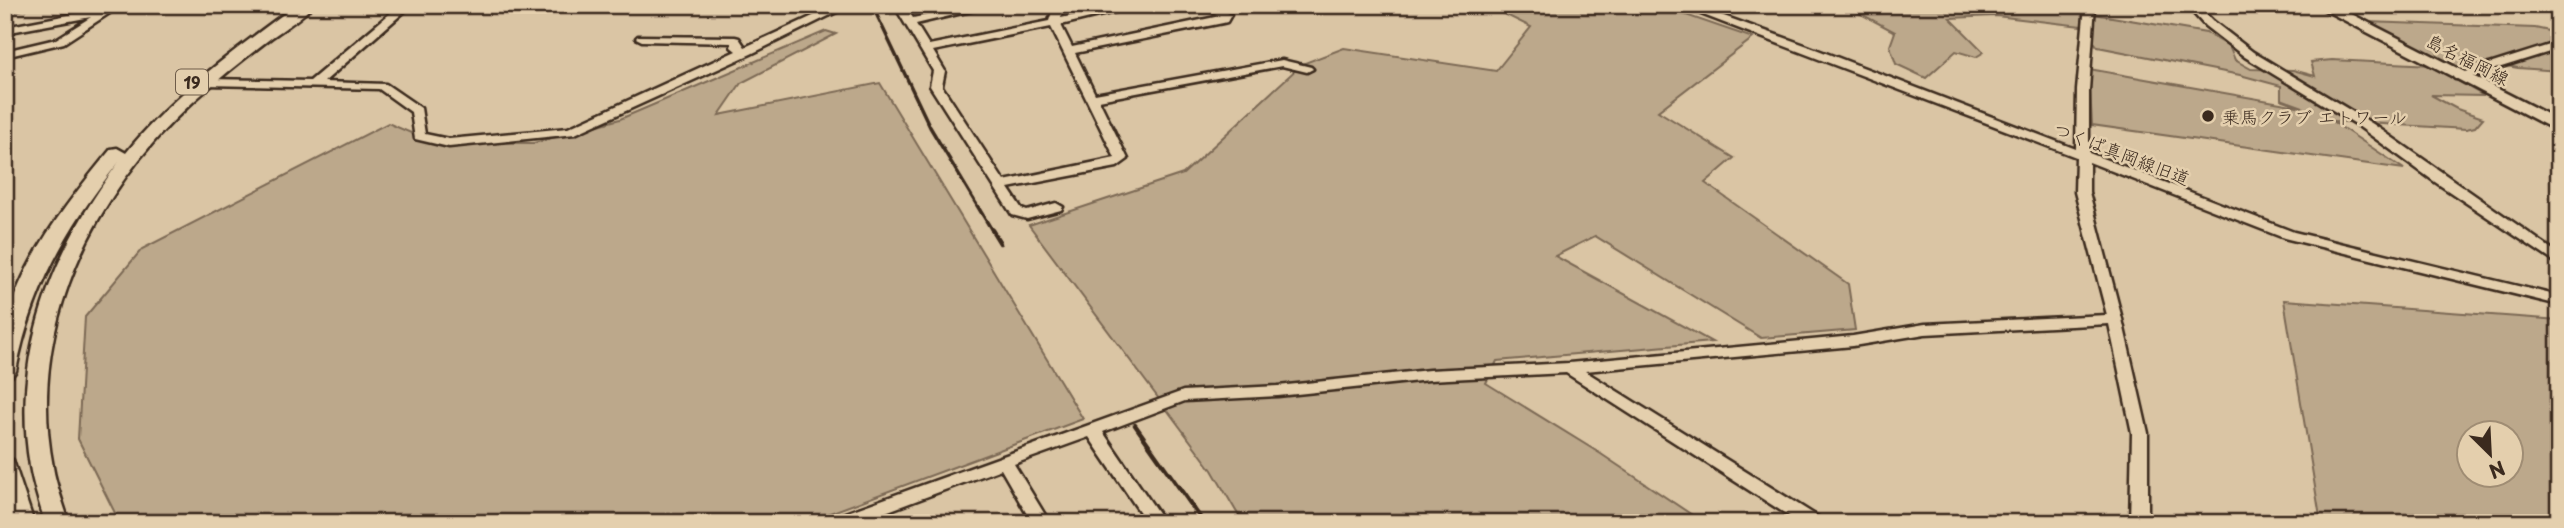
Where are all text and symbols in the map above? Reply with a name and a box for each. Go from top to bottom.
street label: 島名福岡線 [2422,27,2514,91]
road number: 19 [176,69,208,94]
place label: 乗馬クラブ エトワール [2222,103,2407,130]
marker: 乗馬クラブ エトワール [2200,108,2216,124]
street label: つくば真岡線旧道 [2050,115,2194,191]
north arrow [2456,420,2526,490]
text: N [2485,455,2510,486]

